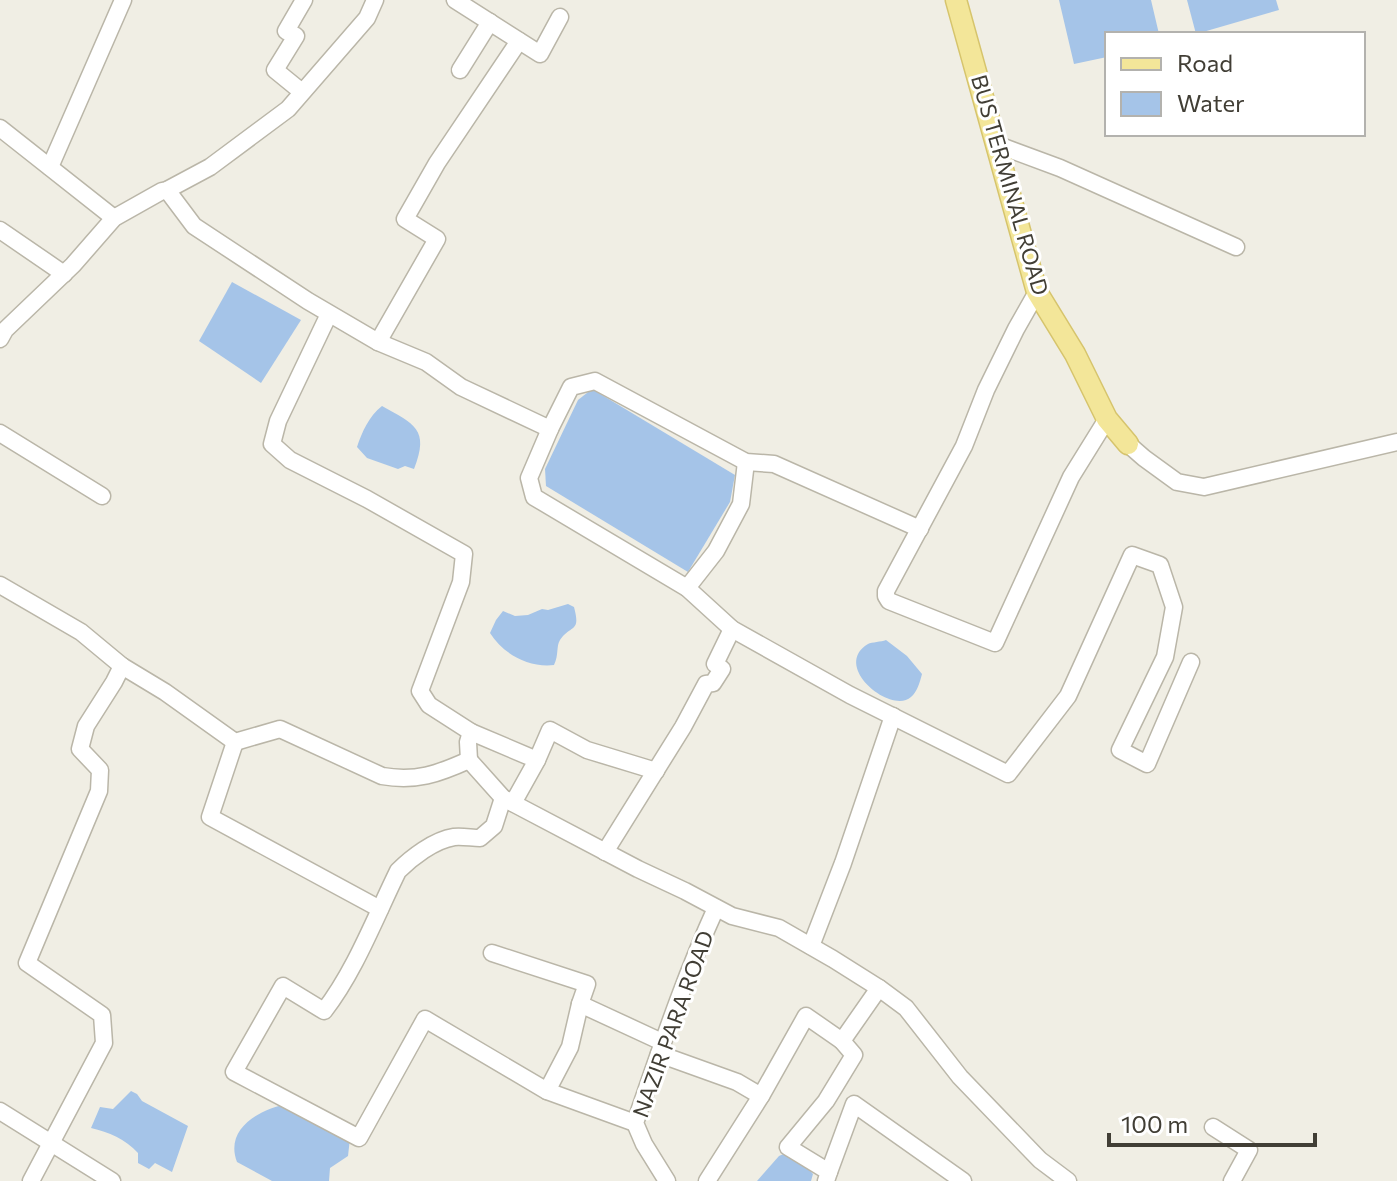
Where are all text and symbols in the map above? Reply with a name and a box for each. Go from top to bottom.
legend [1105,32,1365,136]
text: Road [1177,48,1233,77]
street label: BUS TERMINAL ROAD [966,71,1055,298]
text: Water [1177,88,1245,117]
street label: NAZIR PARA ROAD [626,927,719,1121]
scale bar [1109,1097,1315,1147]
text: 100 m [1121,1109,1188,1138]

